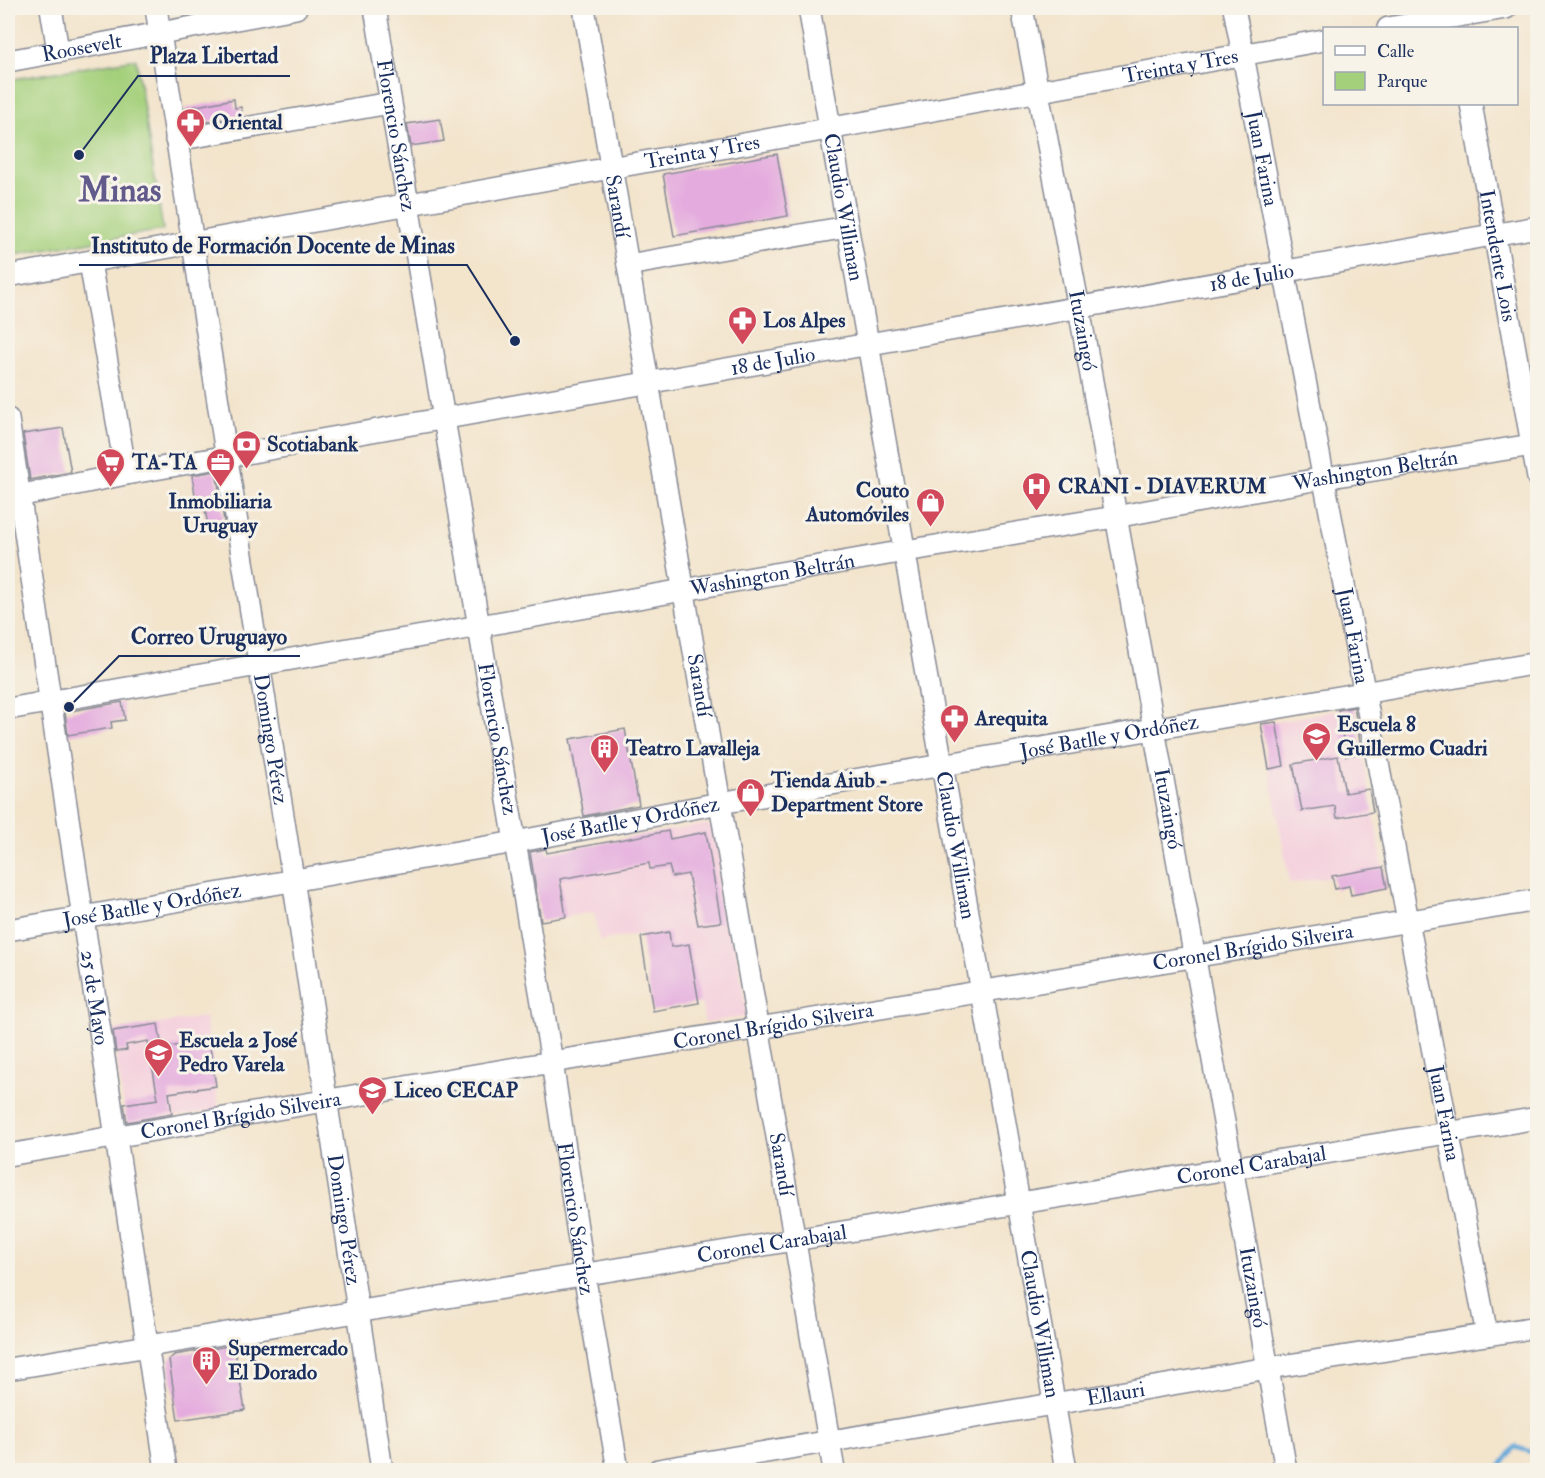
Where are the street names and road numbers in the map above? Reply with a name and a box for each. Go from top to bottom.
street label: Roosevelt [40,27,124,68]
street label: Treinta y Tres [1120,42,1240,89]
street label: Florencio Sánchez [370,57,422,213]
street label: Juan Farina [1240,107,1285,209]
street label: Treinta y Tres [642,128,762,175]
street label: Claudio Williman [818,131,870,283]
street label: Sarandí [599,173,637,241]
street label: Intendente Lois [1473,187,1523,324]
street label: 18 de Julio [1207,256,1296,298]
street label: Ituzaingó [1062,288,1103,373]
street label: 18 de Julio [728,340,817,382]
street label: Washington Beltrán [1289,443,1460,497]
street label: Washington Beltrán [687,547,857,602]
street label: Juan Farina [1331,585,1376,686]
street label: Sarandí [681,652,719,720]
street label: Florencio Sánchez [472,661,524,817]
street label: Domingo Pérez [247,672,295,806]
street label: José Batlle y Ordóñez [1017,708,1200,765]
street label: Ituzaingó [1148,766,1189,851]
street label: Claudio Williman [930,769,982,921]
street label: José Batlle y Ordóñez [538,790,722,850]
street label: José Batlle y Ordóñez [60,876,243,934]
street label: Coronel Brígido Silveira [1150,917,1355,977]
street label: 25 de Mayo [75,948,115,1047]
street label: Coronel Brígido Silveira [671,996,876,1055]
street label: Juan Farina [1422,1062,1467,1164]
street label: Coronel Brígido Silveira [138,1085,343,1146]
street label: Sarandí [763,1131,801,1199]
street label: Coronel Carabajal [1175,1139,1329,1191]
street label: Florencio Sánchez [551,1140,601,1297]
street label: Domingo Pérez [321,1152,367,1287]
street label: Coronel Carabajal [695,1218,849,1269]
street label: Ituzaingó [1233,1245,1274,1330]
street label: Claudio Williman [1014,1248,1067,1400]
street label: Ellauri [1084,1375,1147,1412]

